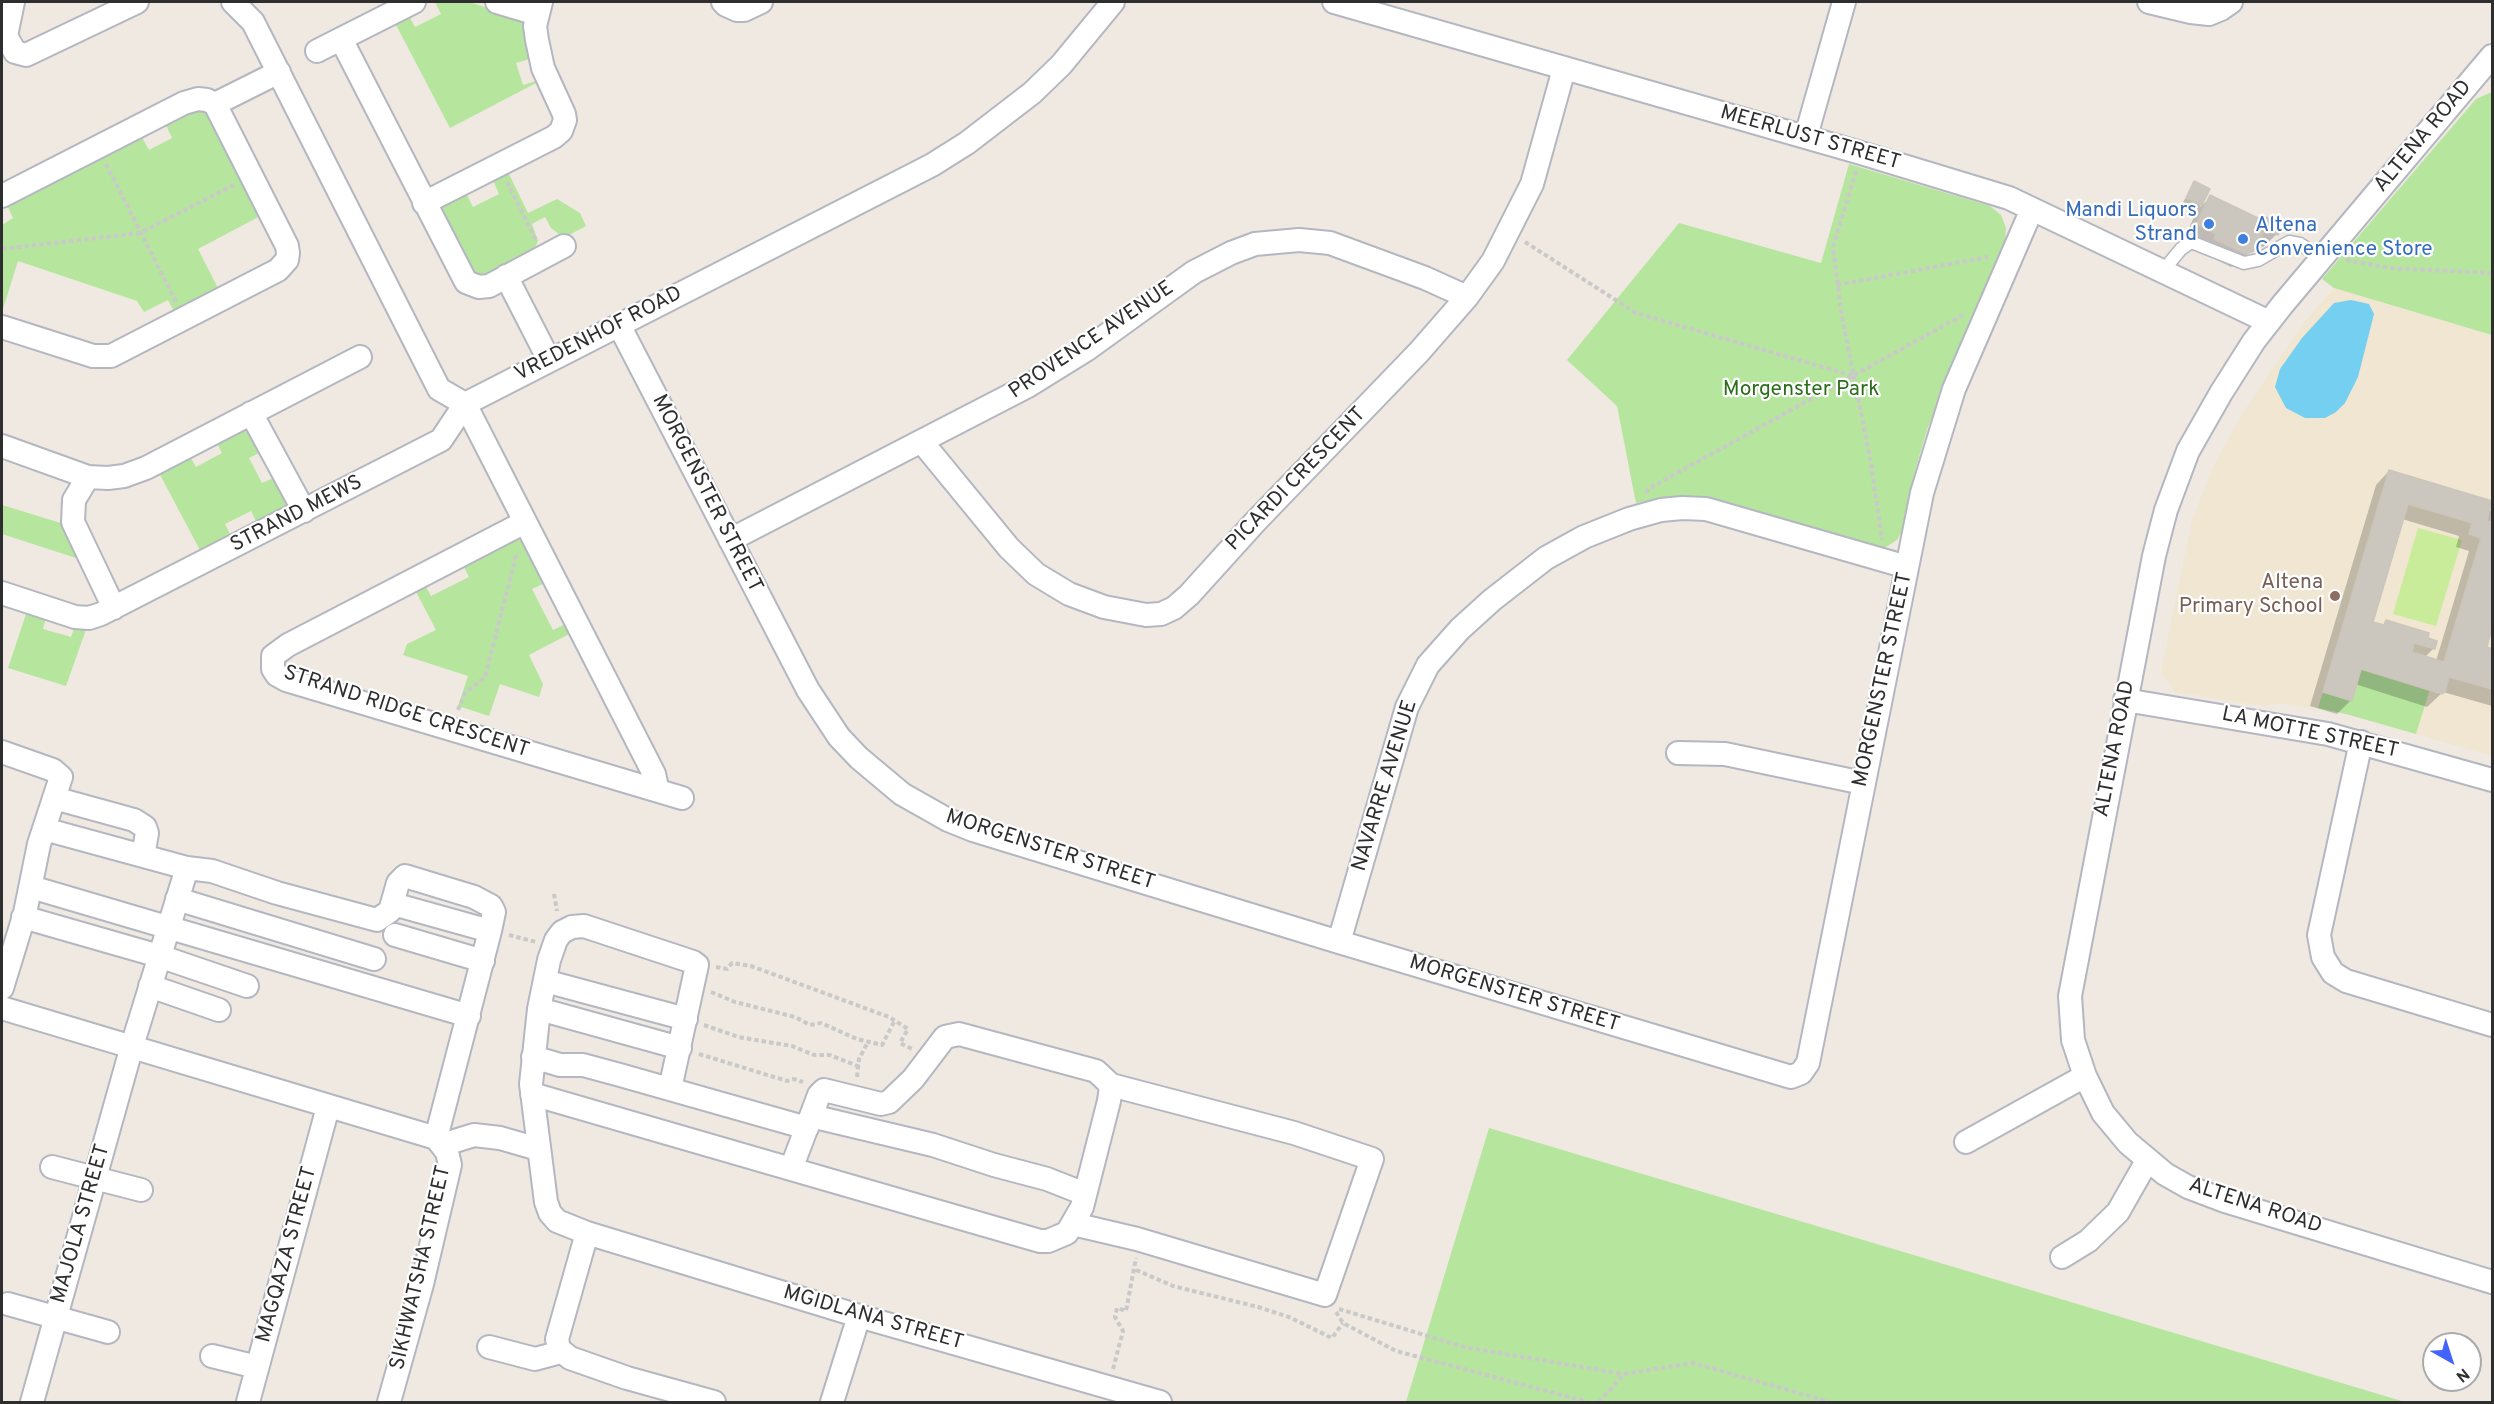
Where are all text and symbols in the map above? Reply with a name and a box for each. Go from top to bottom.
street label: ALTENA ROAD [2370,76,2478,198]
street label: MEERLUST STREET [1717,101,1903,177]
place label: Mandi Liquors Strand [2065,199,2197,249]
place label: Altena Convenience Store [2255,214,2433,264]
marker: Mandi Liquors Strand [2202,217,2216,231]
marker: Altena Convenience Store [2236,232,2250,246]
street label: PROVENCE AVENUE [1005,277,1179,405]
street label: VREDENHOF ROAD [511,282,687,388]
park label: Morgenster Park [1723,378,1879,404]
street label: MORGENSTER STREET [645,391,767,597]
street label: PICARDI CRESCENT [1222,403,1372,557]
street label: STRAND MEWS [227,471,367,559]
street label: MORGENSTER STREET [1849,570,1919,790]
place label: Altena Primary School [2179,571,2323,621]
marker: Altena Primary School [2328,589,2342,603]
street label: STRAND RIDGE CRESCENT [280,661,532,765]
street label: ALTENA ROAD [2090,679,2142,819]
street label: NAVARRE AVENUE [1348,697,1424,875]
street label: LA MOTTE STREET [2219,703,2401,765]
street label: MORGENSTER STREET [942,805,1158,897]
street label: MORGENSTER STREET [1406,951,1622,1039]
street label: MAJOLA STREET [47,1142,117,1306]
street label: SIKHWATSHA STREET [386,1163,458,1373]
street label: MAGQAZA STREET [252,1164,324,1346]
street label: ALTENA ROAD [2185,1174,2325,1240]
street label: MGIDLANA STREET [780,1281,966,1357]
north arrow [2422,1332,2482,1392]
text: N [2451,1363,2473,1386]

